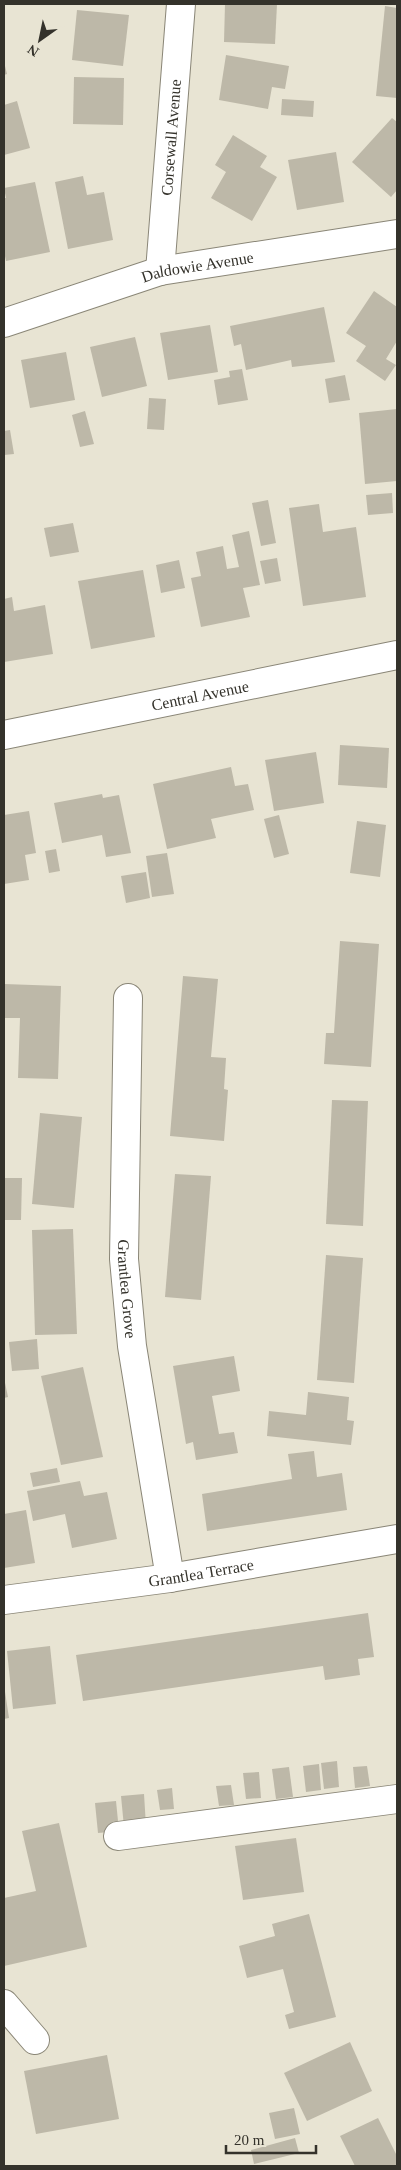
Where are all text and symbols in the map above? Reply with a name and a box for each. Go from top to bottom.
north arrow [15,15,65,65]
text: N [25,41,42,60]
street label: Corsewall Avenue [158,79,184,196]
street label: Daldowie Avenue [139,249,255,286]
street label: Central Avenue [150,677,250,714]
street label: Grantlea Grove [115,1239,139,1339]
street label: Grantlea Terrace [147,1556,255,1590]
scale bar [226,2122,316,2154]
text: 20 m [234,2132,265,2148]

